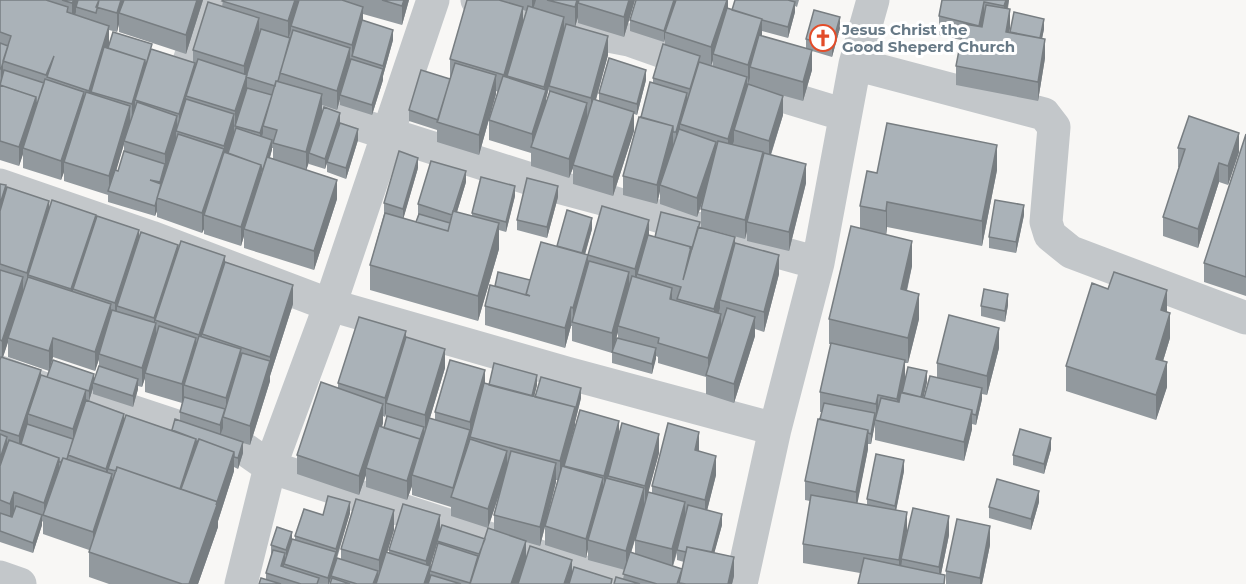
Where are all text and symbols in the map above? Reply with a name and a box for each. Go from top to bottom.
place label: Jesus Christ the Good Sheperd Church [841,20,1015,56]
church icon: Jesus Christ the Good Sheperd Church [808,23,838,53]

